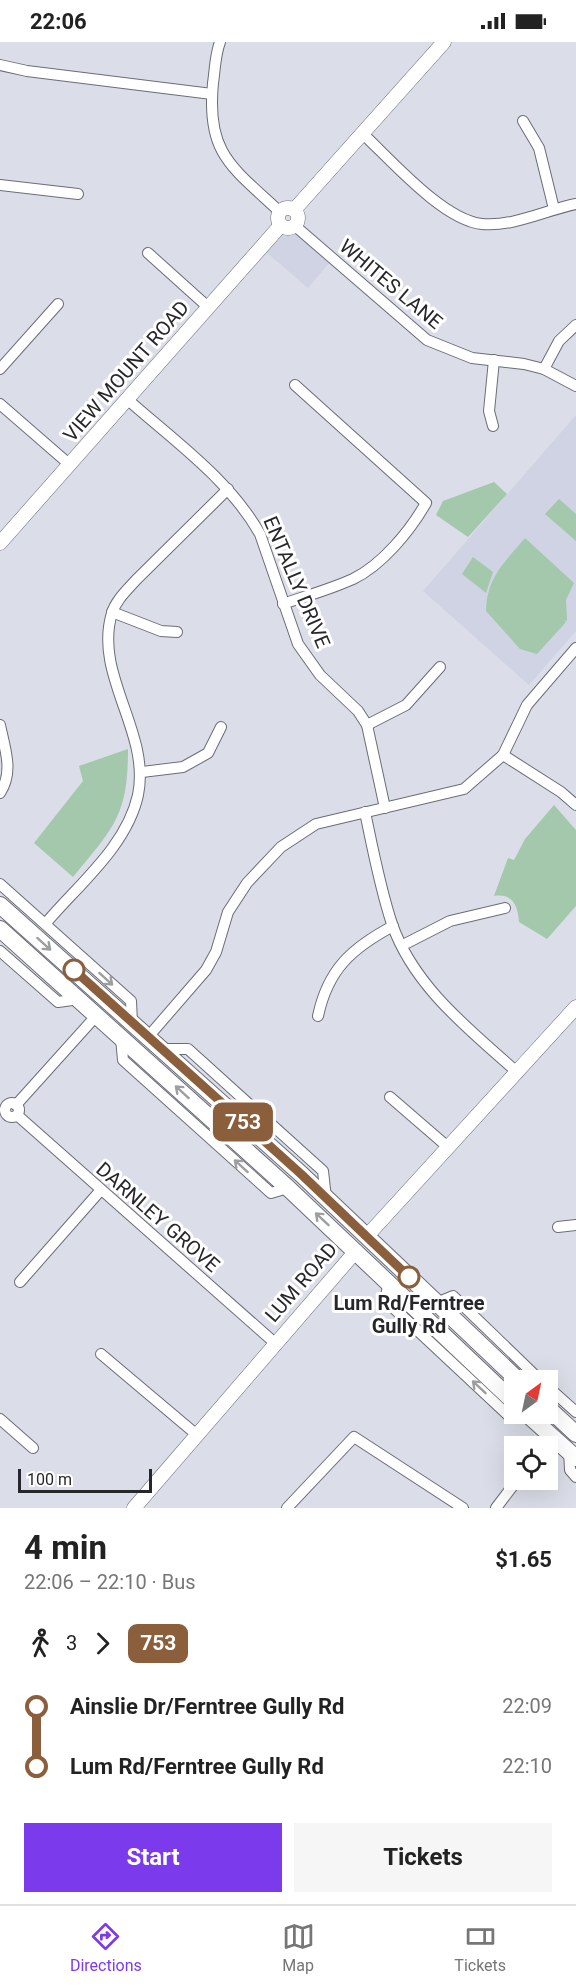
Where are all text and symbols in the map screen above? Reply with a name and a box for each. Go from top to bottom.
text: 22:06 [30,9,87,34]
street label: WHITES LANE [335,234,447,334]
street label: VIEW MOUNT ROAD [58,296,194,446]
street label: ENTALLY DRIVE [258,513,336,651]
one-way arrow [36,937,51,951]
unlabelled marker [63,959,85,981]
one-way arrow [99,972,114,986]
one-way arrow [175,1085,190,1099]
line badge: 753 [208,1102,278,1142]
text: 753 [225,1110,261,1134]
street label: DARNLEY GROVE [92,1157,224,1277]
one-way arrow [234,1159,249,1173]
one-way arrow [315,1212,330,1226]
street label: LUM ROAD [260,1237,342,1327]
marker: Lum Rd/Ferntree Gully Rd [398,1266,420,1288]
place label: Lum Rd/Ferntree Gully Rd [333,1291,485,1338]
north arrow [504,1370,558,1424]
map controls [504,1370,558,1490]
one-way arrow [471,1380,486,1395]
button: locate [504,1436,558,1490]
scale bar [18,1466,152,1494]
text: 100 m [27,1470,72,1489]
text: 4 min [24,1528,107,1567]
text: $1.65 [495,1547,552,1572]
text: 22:06 – 22:10 · Bus [24,1570,196,1594]
icon: walk [24,1627,57,1660]
icon: forward [86,1627,119,1660]
text: 3 [66,1631,77,1655]
text: 753 [140,1631,176,1655]
text: Ainslie Dr/Ferntree Gully Rd [70,1694,344,1719]
text: 22:09 [502,1694,552,1718]
text: Lum Rd/Ferntree Gully Rd [70,1754,324,1779]
text: 22:10 [502,1754,552,1778]
button: Start [24,1823,282,1892]
button: Tickets [294,1823,552,1892]
tab: Directions [70,1920,142,1975]
tab: Map [282,1920,315,1975]
tab: Tickets [454,1920,506,1975]

